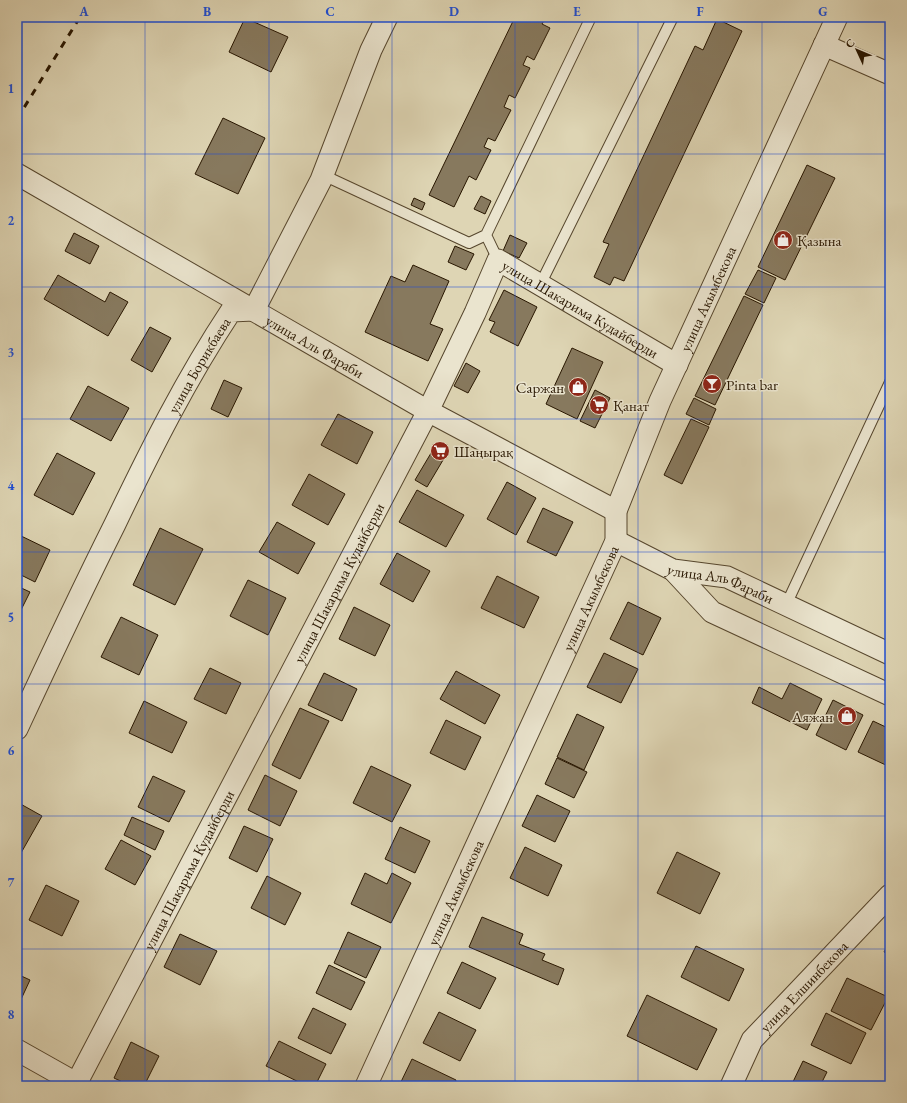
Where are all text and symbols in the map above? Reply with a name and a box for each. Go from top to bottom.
text: A [78,3,89,20]
text: B [203,3,211,20]
text: C [325,3,335,20]
text: D [449,3,459,20]
text: E [573,3,581,20]
text: F [696,3,704,20]
text: G [818,3,828,20]
north arrow [837,30,877,70]
text: С [842,35,858,51]
text: 1 [8,80,15,97]
text: 2 [8,212,15,229]
shop icon: Қазына [772,229,794,251]
place label: Қазына [797,231,841,250]
street label: улица Акымбекова [675,243,740,354]
street label: улица Шакарима Кудайберди [499,255,662,362]
street label: улица Аль Фараби [262,310,368,382]
street label: улица Борикбаева [163,313,234,416]
text: 3 [8,344,15,361]
bar icon: Pinta bar [701,373,723,395]
place label: Pinta bar [726,375,778,394]
shop icon: Саржан [567,376,589,398]
place label: Саржан [516,378,564,397]
supermarket icon: Қанат [588,394,610,416]
place label: Қанат [613,396,649,415]
supermarket icon: Шаңырақ [429,440,451,462]
place label: Шаңырақ [454,442,513,461]
text: 4 [8,477,15,494]
street label: улица Шакарима Кудайберди [289,499,388,666]
street label: улица Акымбекова [558,542,622,654]
street label: улица Аль Фараби [664,559,777,607]
text: 5 [8,609,14,626]
shop icon: Аяжан [836,705,858,727]
place label: Аяжан [791,707,833,726]
text: 6 [8,742,15,759]
street label: улица Шакарима Кудайберди [138,786,238,953]
street label: улица Акымбекова [422,837,487,948]
text: 7 [8,874,15,891]
street label: улица Елшинбекова [755,936,851,1036]
text: 8 [8,1006,15,1023]

